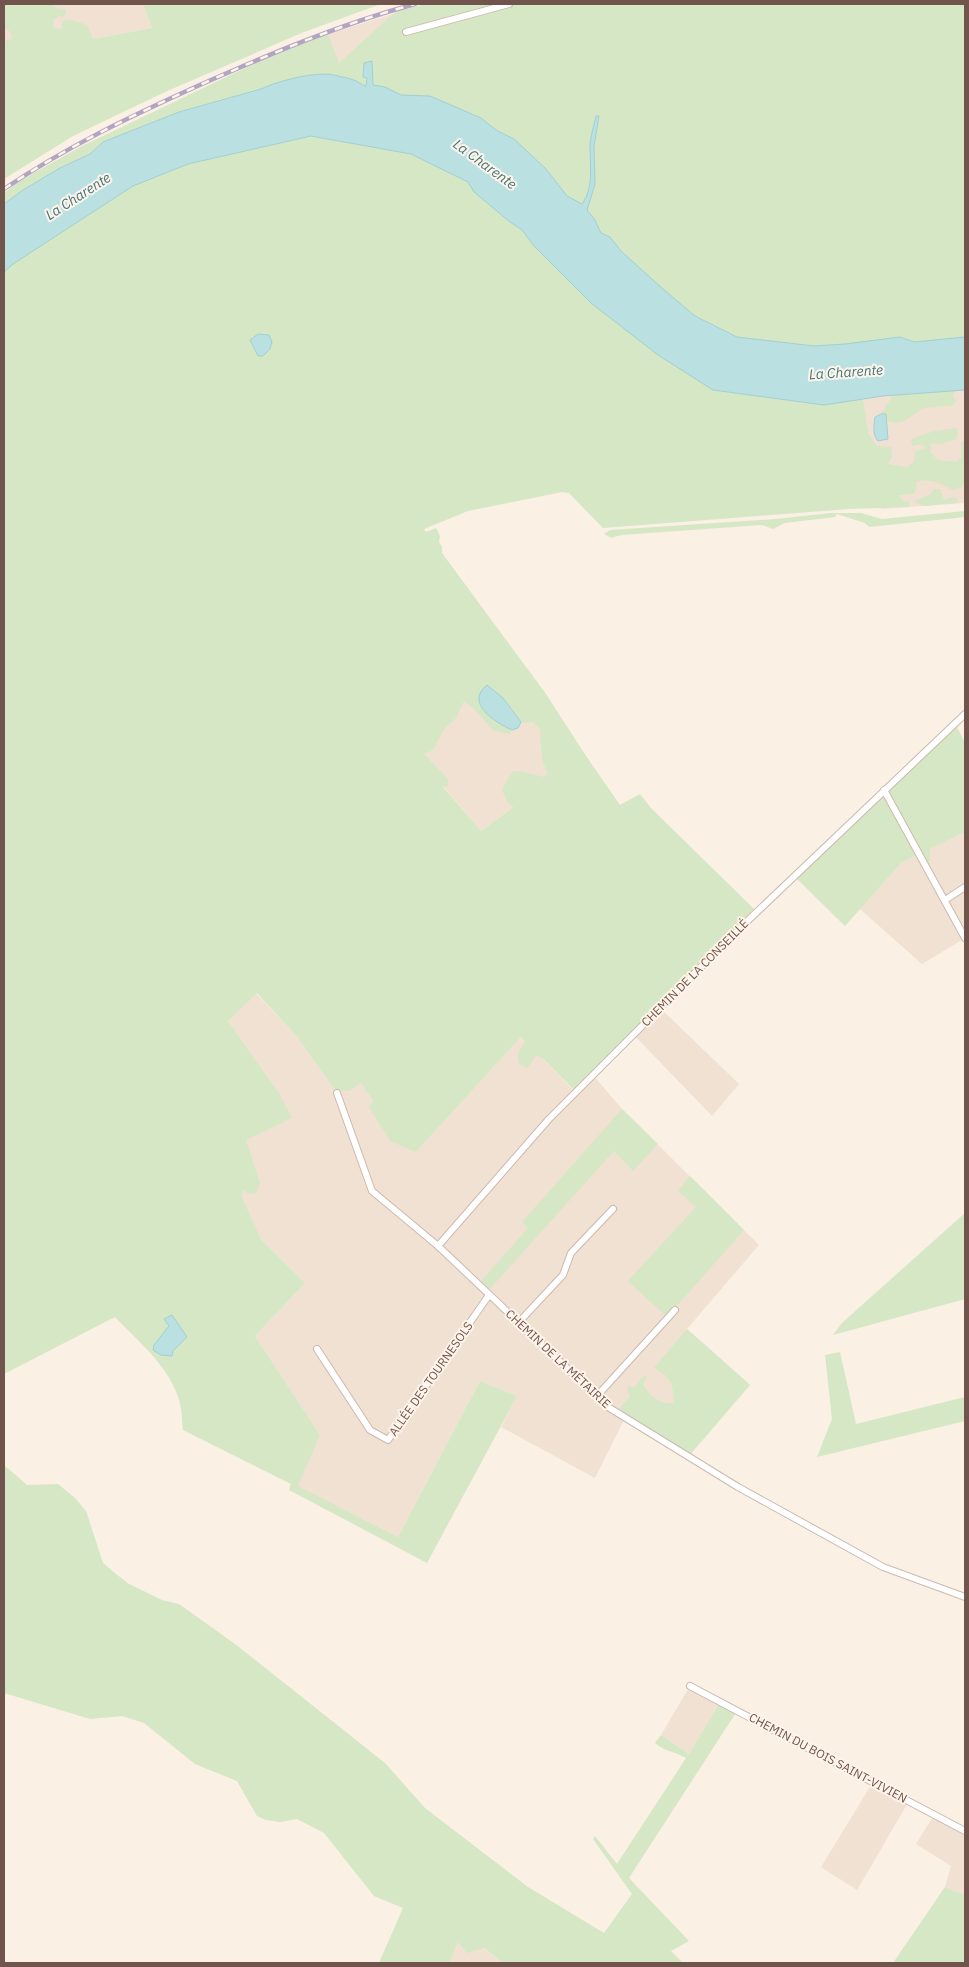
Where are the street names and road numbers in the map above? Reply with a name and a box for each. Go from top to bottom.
street label: CHEMIN DE LA CONSEILLÉ [638,916,751,1029]
street label: CHEMIN DE LA MÉTAIRIE [503,1306,614,1411]
street label: ALLÉE DES TOURNESOLS [385,1319,476,1439]
street label: CHEMIN DU BOIS SAINT-VIVIEN [747,1709,910,1806]

